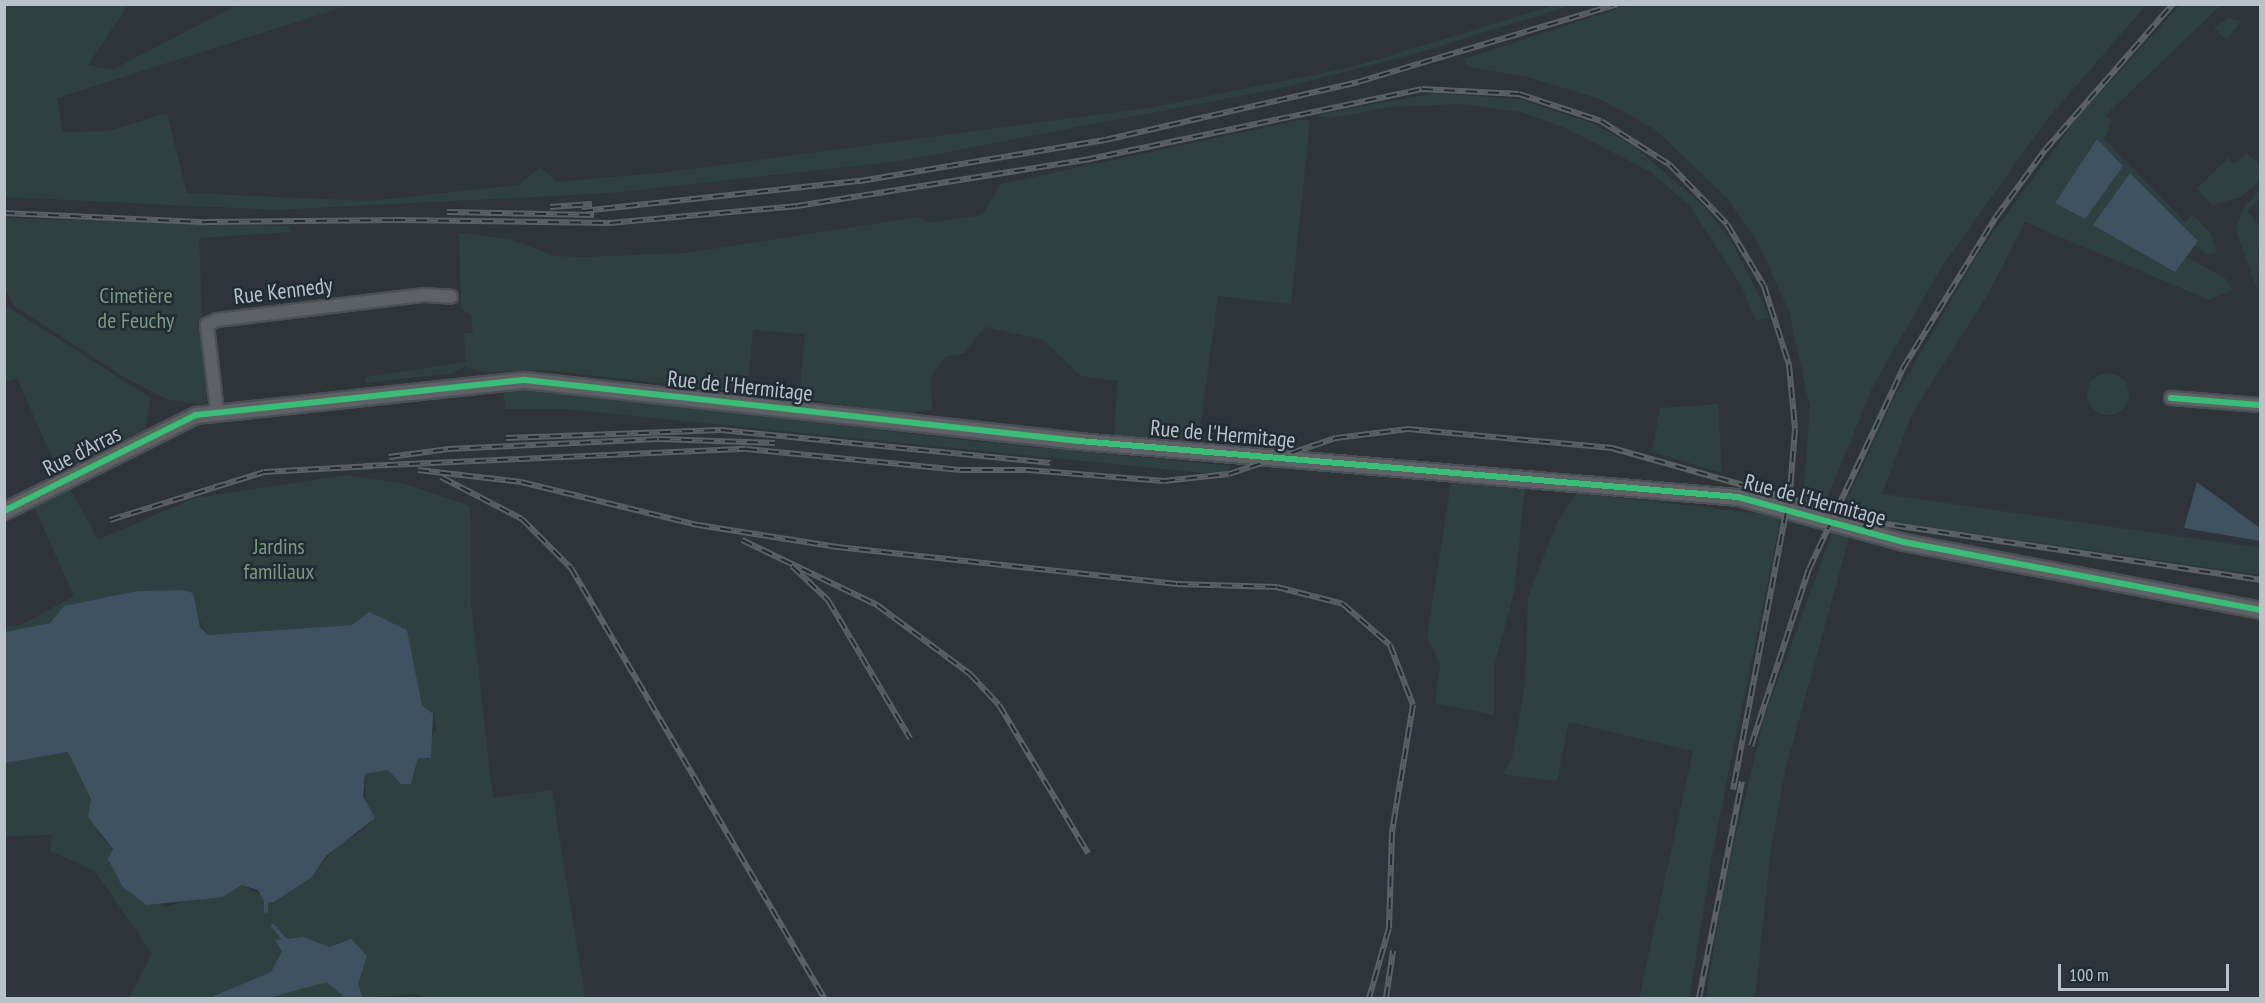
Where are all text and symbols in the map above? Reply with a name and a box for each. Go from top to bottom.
street label: Rue Kennedy [232,272,334,310]
park label: Cimetière de Feuchy [98,282,174,334]
street label: Rue de l'Hermitage [666,365,814,407]
street label: Rue de l'Hermitage [1149,415,1297,453]
street label: Rue d'Arras [39,420,125,482]
street label: Rue de l'Hermitage [1741,468,1889,532]
park label: Jardins familiaux [244,533,314,584]
scale bar [2061,952,2232,990]
text: 100 m [2069,963,2109,986]

